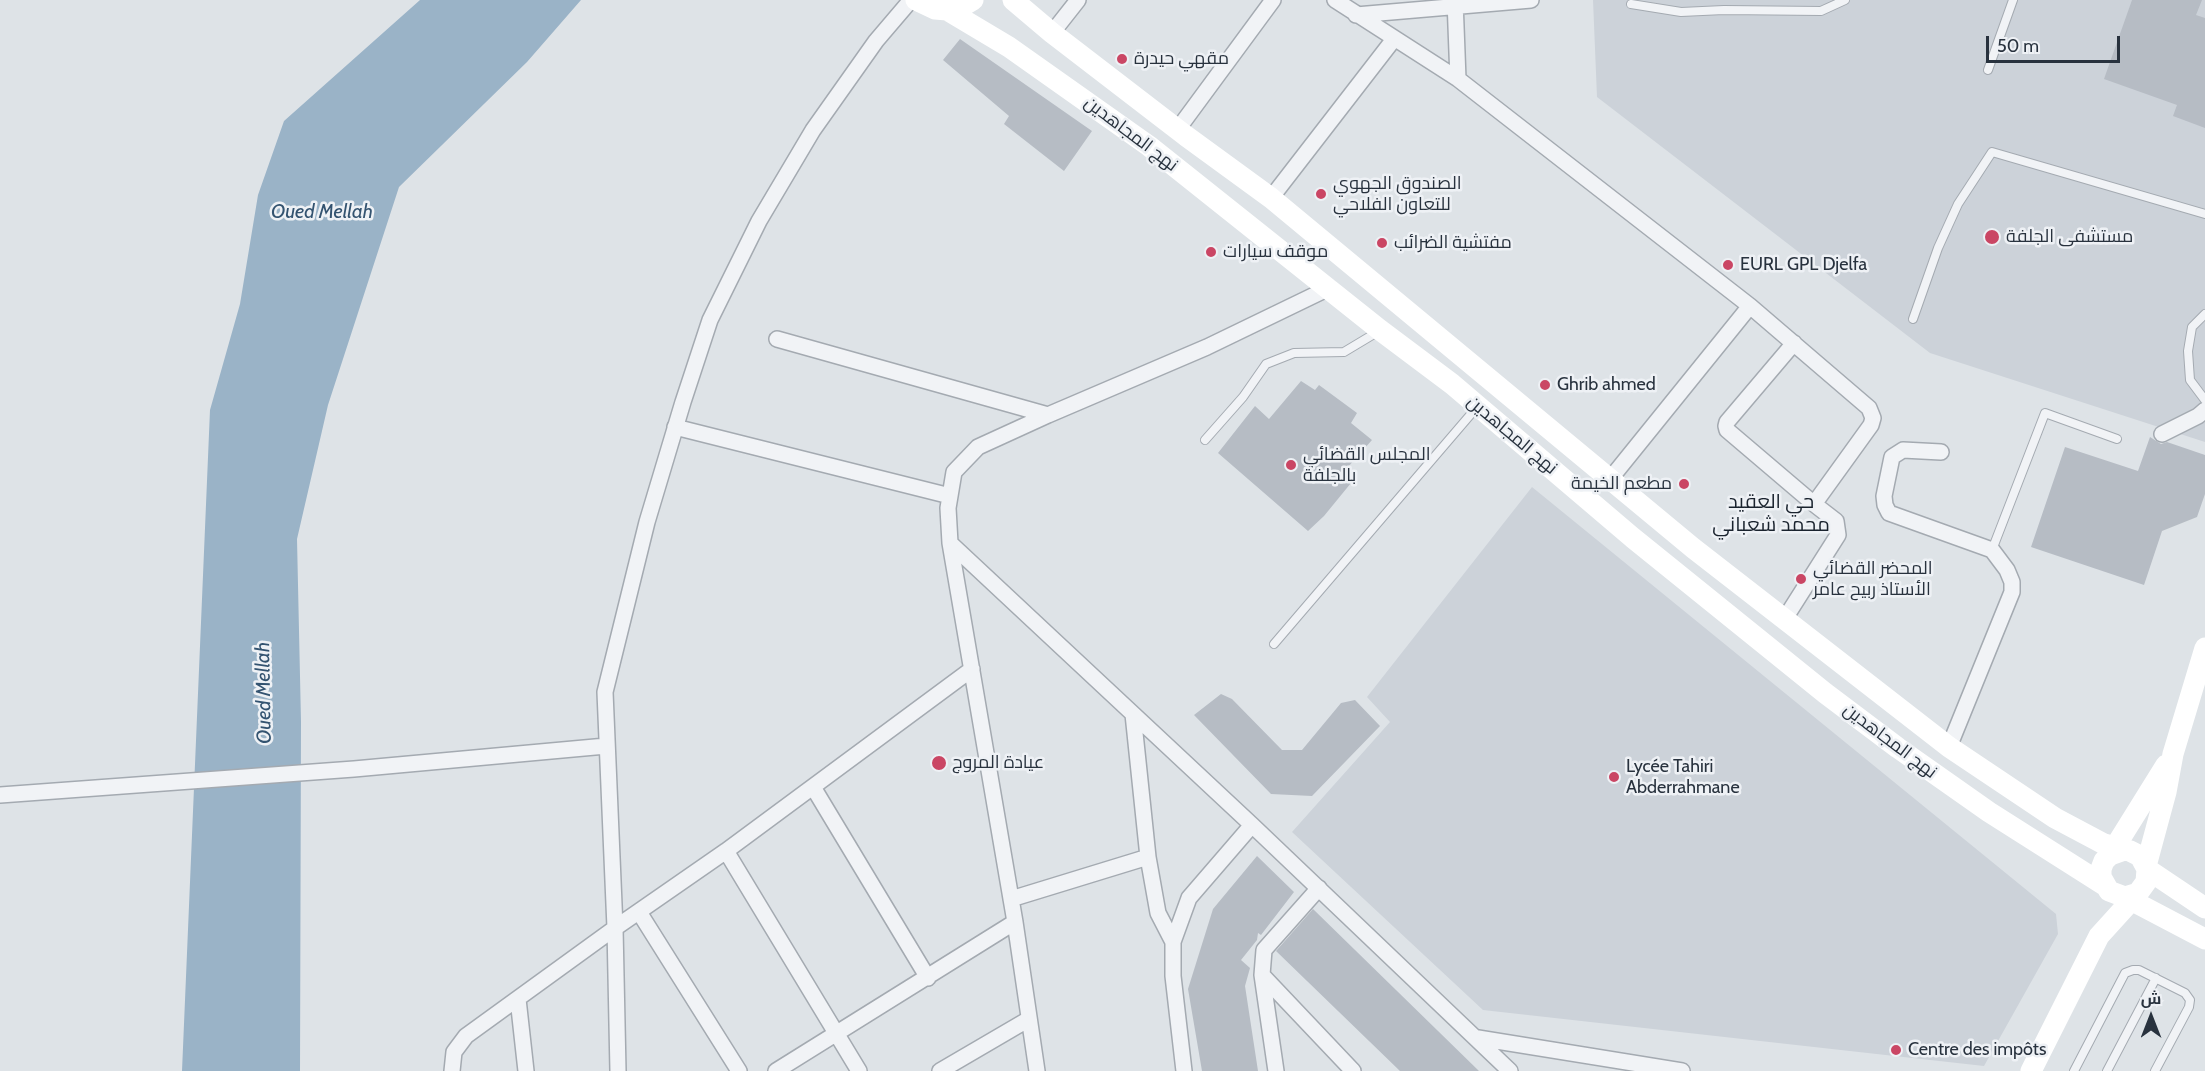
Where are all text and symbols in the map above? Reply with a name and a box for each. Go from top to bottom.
scale bar [1989,24,2122,62]
text: 50 m [1997,35,2039,57]
place label: مقهي حيدرة [1134,48,1229,70]
marker: مقهي حيدرة [1115,52,1129,66]
street label: نهج المجاهدين [1080,92,1182,176]
place label: الصندوق الجهوي للتعاون الفلاحي [1333,173,1462,216]
marker: الصندوق الجهوي للتعاون الفلاحي [1314,187,1328,201]
water label: Oued Mellah [271,200,373,224]
place label: مستشفى الجلفة [2006,226,2133,248]
marker: مستشفى الجلفة [1983,228,2001,246]
place label: مفتشية الضرائب [1394,232,1512,254]
marker: مفتشية الضرائب [1375,236,1389,250]
place label: موقف سيارات [1223,241,1328,263]
marker: موقف سيارات [1204,245,1218,259]
place label: EURL GPL Djelfa [1740,254,1867,276]
marker: EURL GPL Djelfa [1721,258,1735,272]
place label: Ghrib ahmed [1557,374,1656,396]
marker: Ghrib ahmed [1538,378,1552,392]
street label: نهج المجاهدين [1462,391,1562,479]
place label: المجلس القضائي بالجلفة [1303,444,1430,486]
marker: المجلس القضائي بالجلفة [1284,458,1298,472]
place label: مطعم الخيمة [1571,473,1672,495]
marker: مطعم الخيمة [1677,477,1691,491]
district label: حي العقيد محمد شعباني [1712,490,1830,537]
place label: المحضر القضائي الأستاذ ربيح عامر [1813,558,1933,600]
marker: المحضر القضائي الأستاذ ربيح عامر [1794,572,1808,586]
water label: Oued Mellah [251,642,277,744]
street label: نهج المجاهدين [1839,699,1941,783]
place label: عيادة المروج [952,752,1044,774]
marker: عيادة المروج [930,754,948,772]
place label: Lycée Tahiri Abderrahmane [1626,756,1740,798]
marker: Lycée Tahiri Abderrahmane [1607,770,1621,784]
north arrow [2121,987,2181,1047]
text: ش [2141,989,2161,1008]
place label: Centre des impôts [1908,1039,2046,1061]
marker: Centre des impôts [1889,1043,1903,1057]

